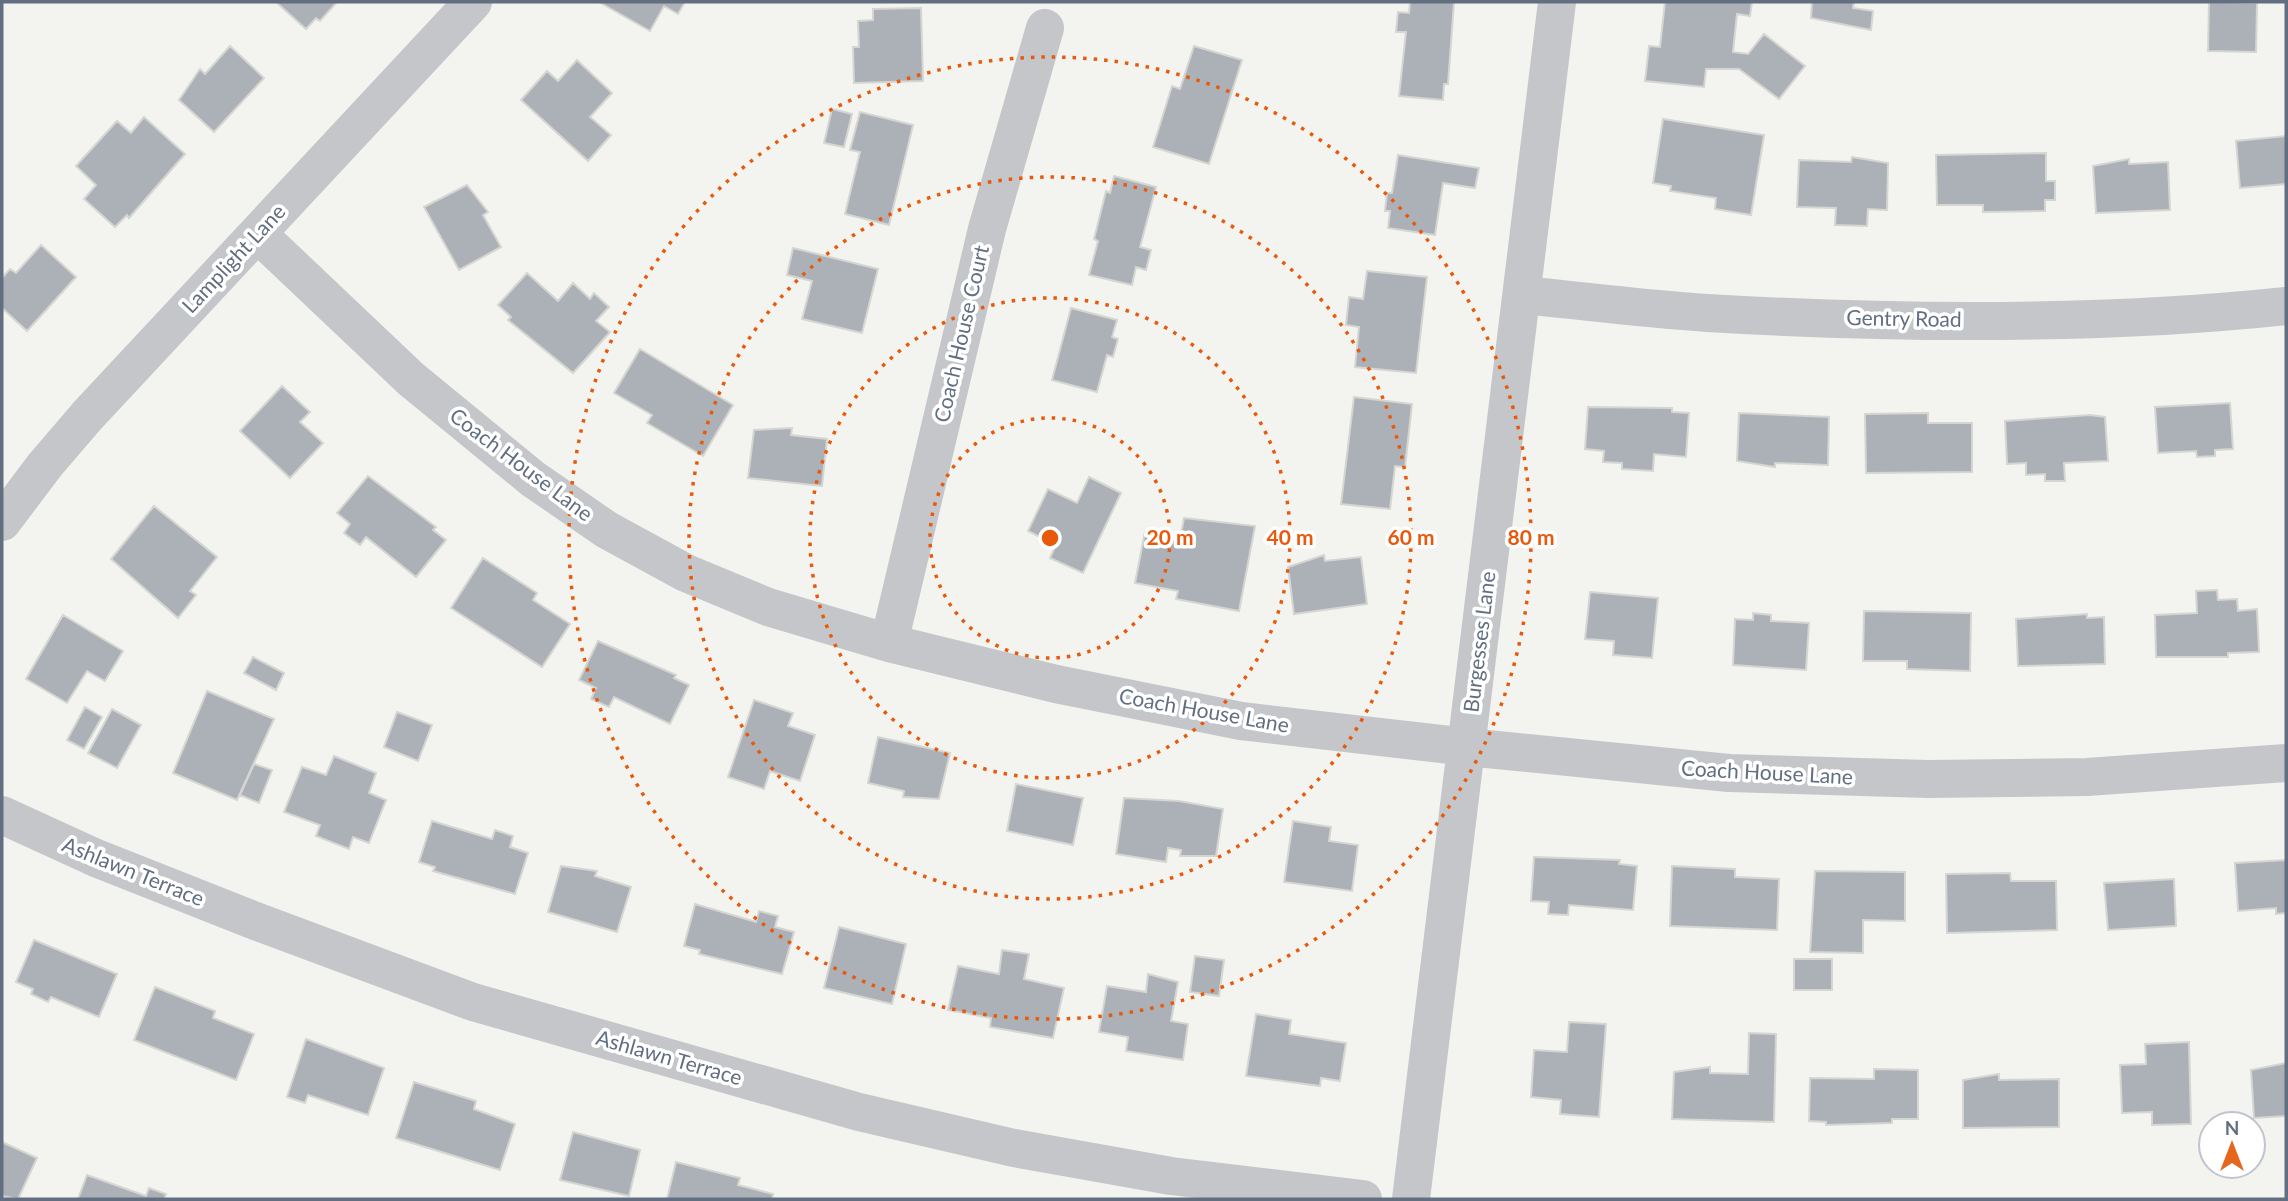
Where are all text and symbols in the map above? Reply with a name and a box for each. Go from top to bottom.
street label: Lamplight Lane [176,198,290,318]
street label: Coach House Court [928,242,993,425]
street label: Gentry Road [1846,304,1962,331]
street label: Coach House Lane [446,402,598,526]
text: 20 m [1146,524,1194,549]
text: 40 m [1266,524,1314,549]
text: 60 m [1387,524,1435,549]
text: 80 m [1507,524,1555,549]
centre of rings [1038,526,1062,550]
street label: Burgesses Lane [1457,570,1500,714]
street label: Coach House Lane [1117,682,1291,737]
street label: Coach House Lane [1680,755,1854,788]
street label: Ashlawn Terrace [59,831,208,910]
street label: Ashlawn Terrace [594,1024,745,1089]
north arrow [2197,1110,2267,1180]
text: N [2225,1116,2239,1139]

